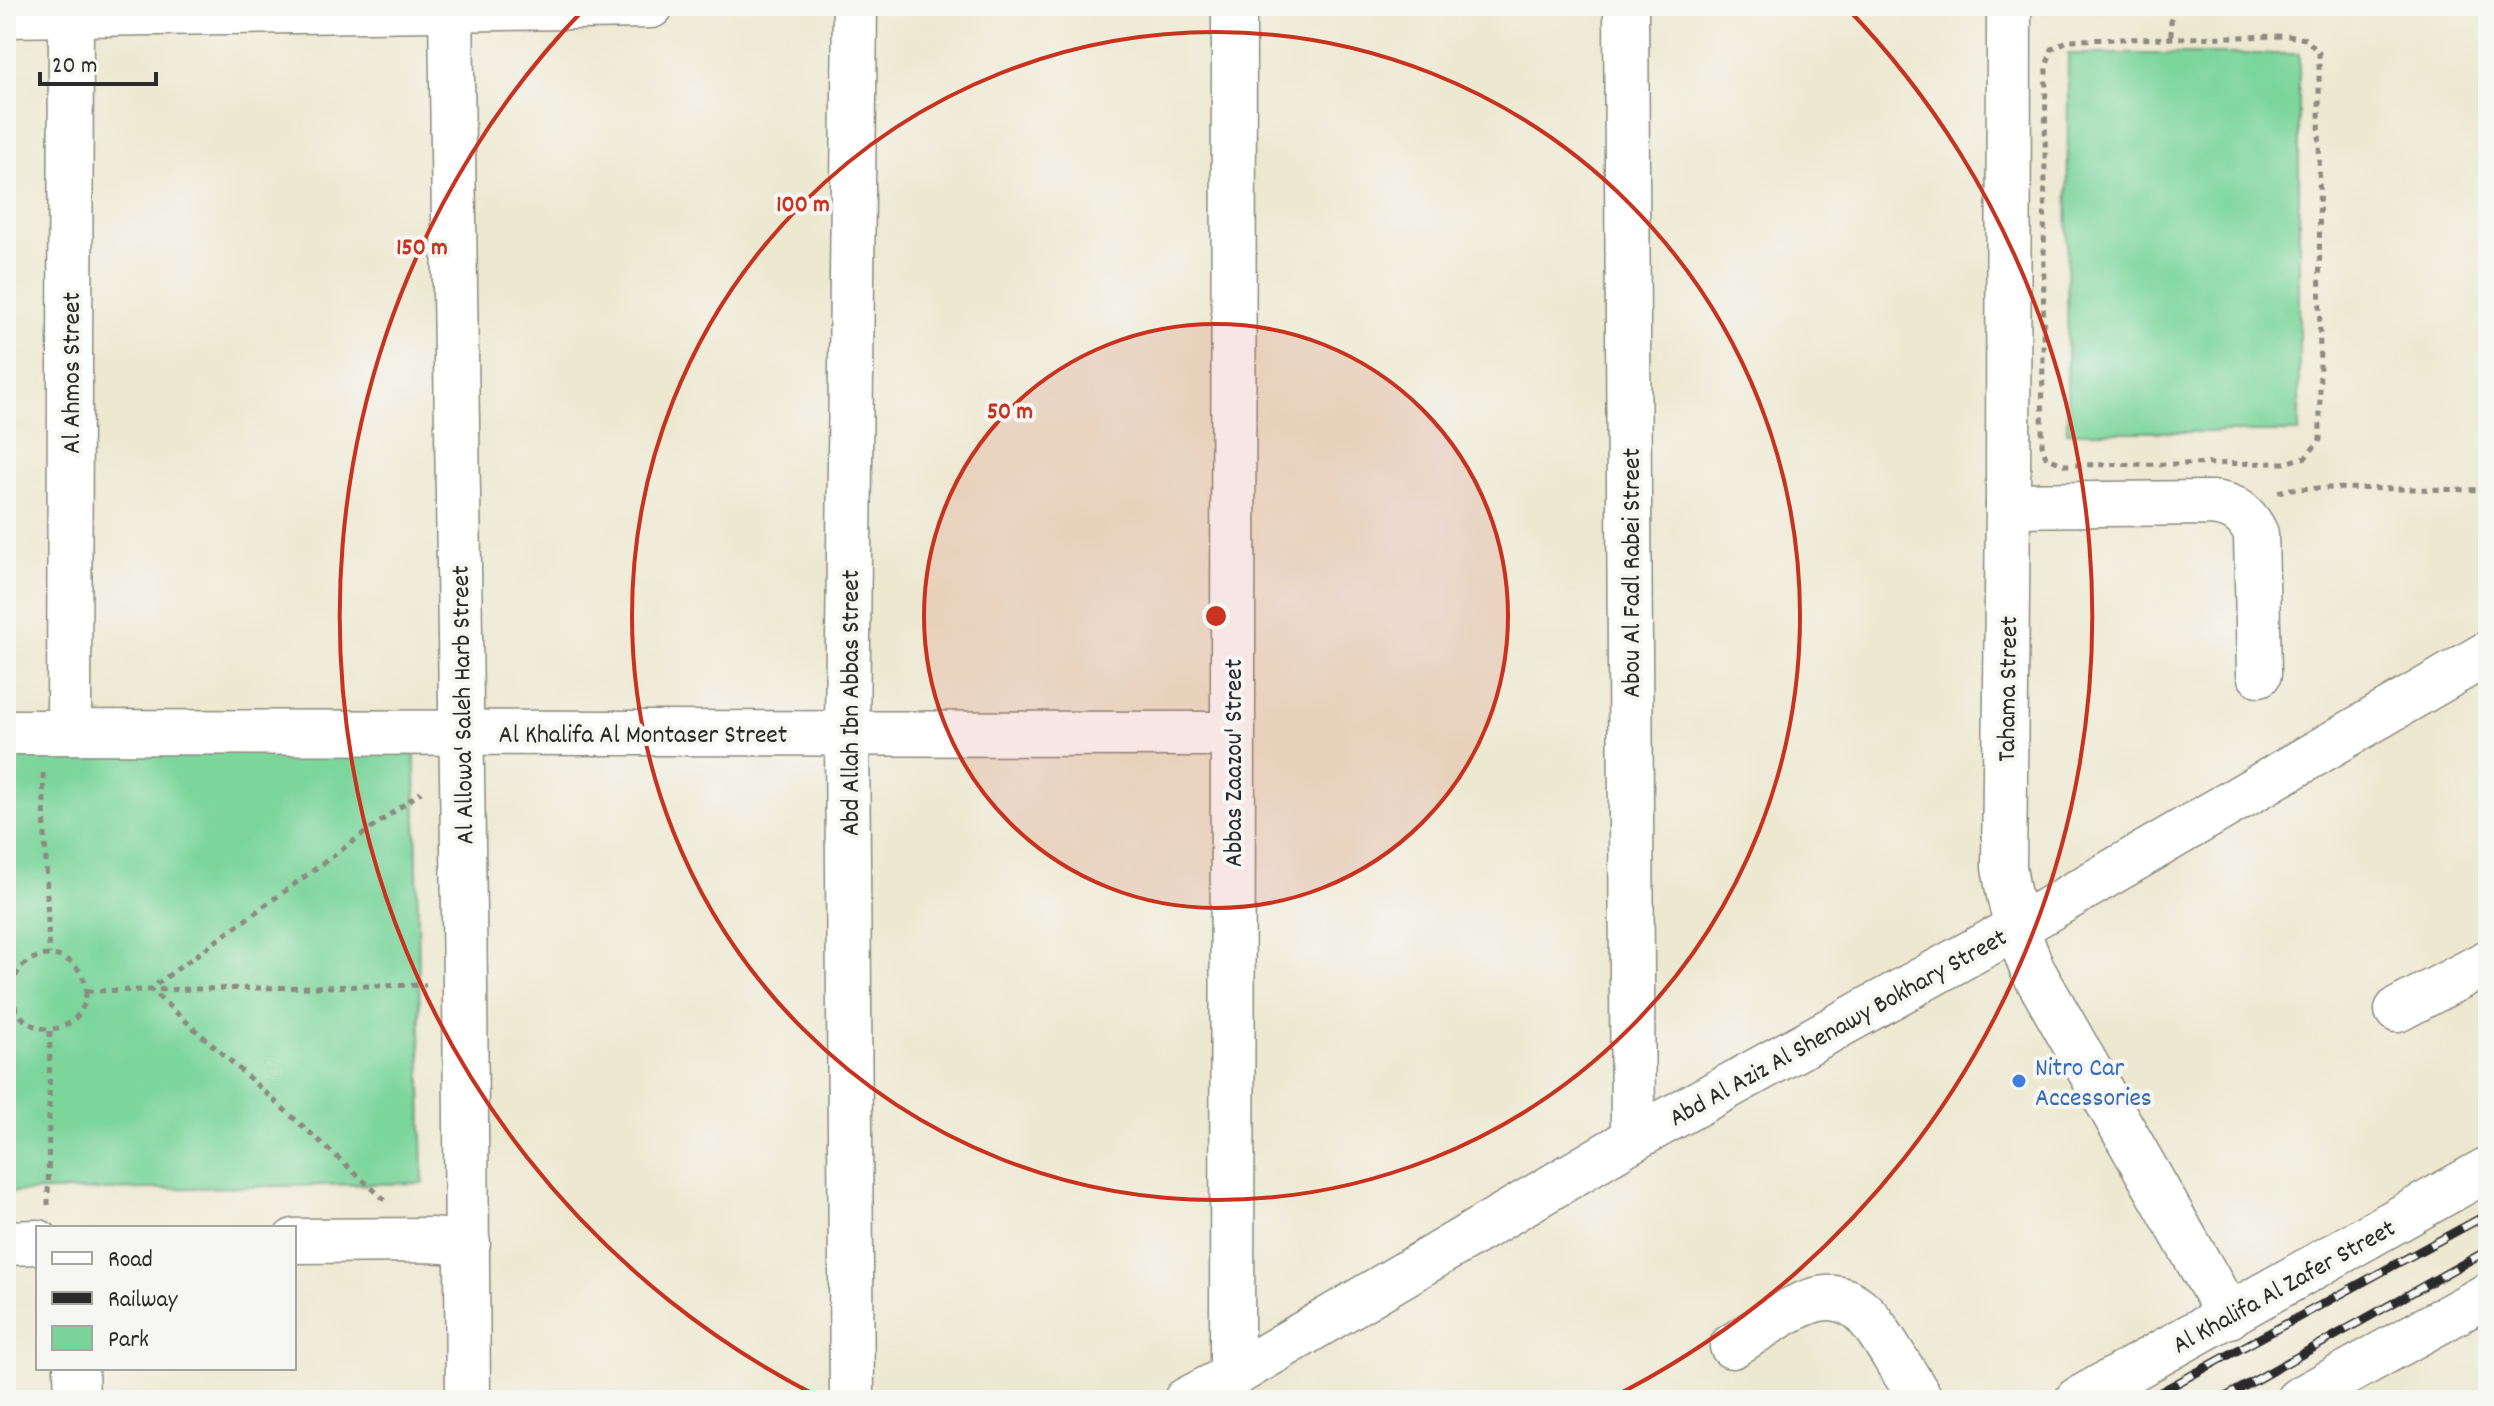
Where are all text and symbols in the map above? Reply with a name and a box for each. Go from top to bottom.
scale bar [40,36,156,86]
text: 20 m [52,50,98,84]
text: 100 m [776,189,830,223]
text: 150 m [396,232,448,266]
street label: Al Ahmos Street [55,292,92,454]
text: 50 m [987,396,1033,430]
street label: Abou Al Fadl Rabei Street [1615,448,1652,698]
street label: Al Allowa' Saleh Harb Street [444,565,485,845]
street label: Abd Allah Ibn Abbas Street [834,569,871,836]
centre of rings [1202,602,1230,630]
street label: Tahama Street [1990,615,2029,762]
street label: Abbas Zaazou' Street [1217,658,1254,867]
street label: Al Khalifa Al Montaser Street [499,718,788,755]
street label: Abd Al Aziz Al Shenawy Bokhary Street [1663,920,2015,1138]
place label: Nitro Car Accessories [2035,1051,2152,1118]
marker: Nitro Car Accessories [2010,1072,2028,1090]
street label: Al Khalifa Al Zafer Street [2166,1211,2403,1365]
legend [36,1226,296,1370]
text: Road [108,1244,153,1278]
text: Railway [108,1284,179,1318]
text: Park [108,1324,149,1358]

